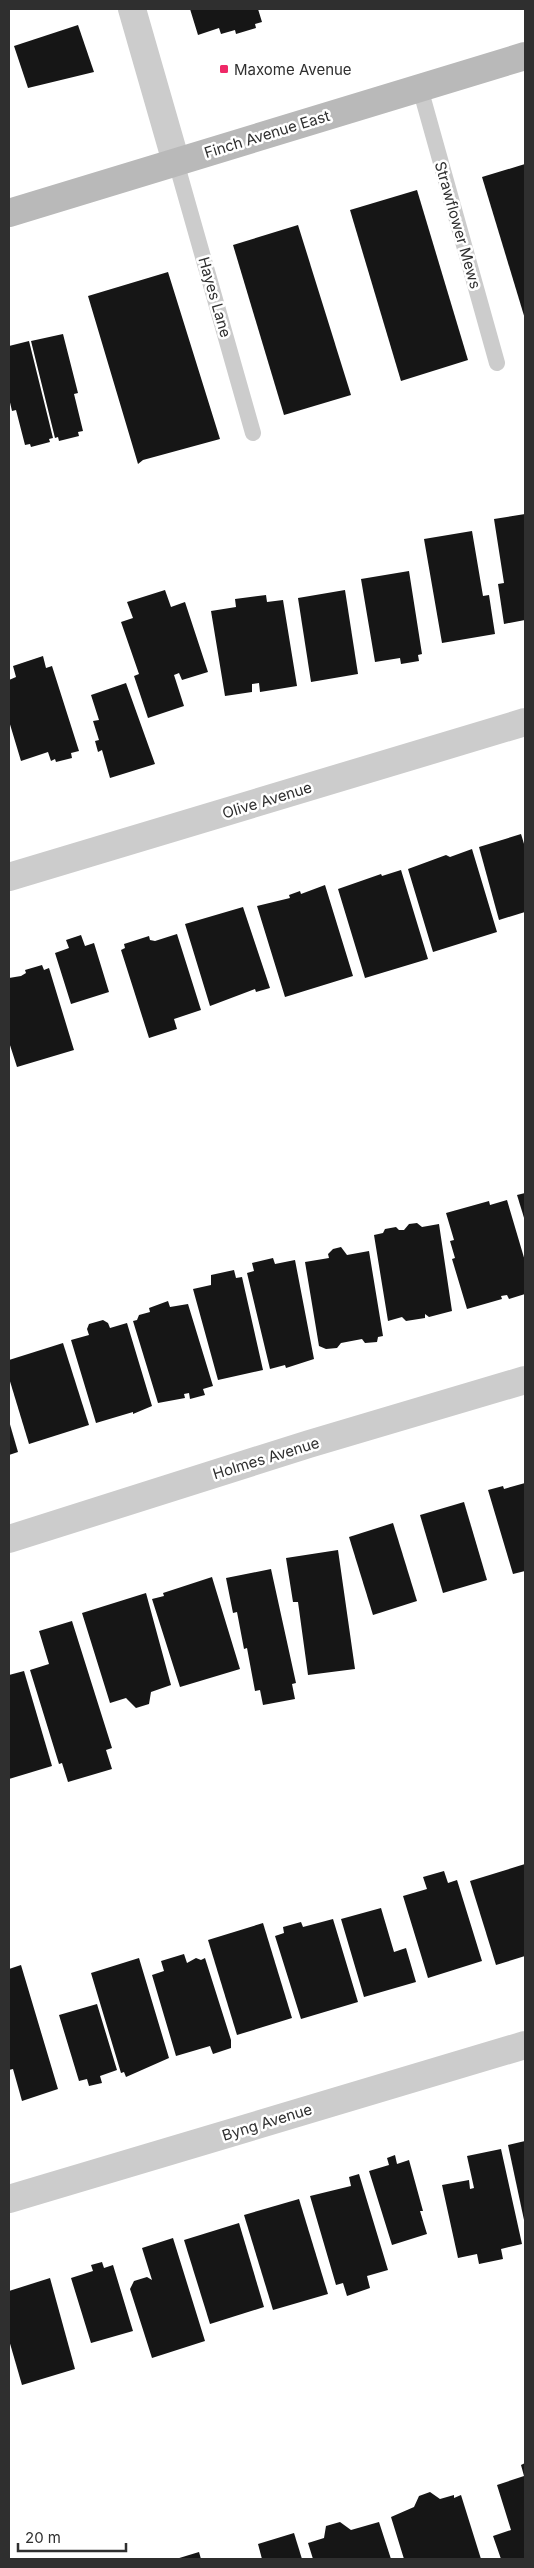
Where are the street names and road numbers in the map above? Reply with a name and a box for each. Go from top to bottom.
street label: Finch Avenue East [202,106,332,162]
street label: Strawflower Mews [431,159,485,291]
street label: Hayes Lane [194,255,236,339]
street label: Olive Avenue [220,777,314,823]
street label: Holmes Avenue [210,1433,322,1483]
street label: Byng Avenue [220,2099,314,2145]

